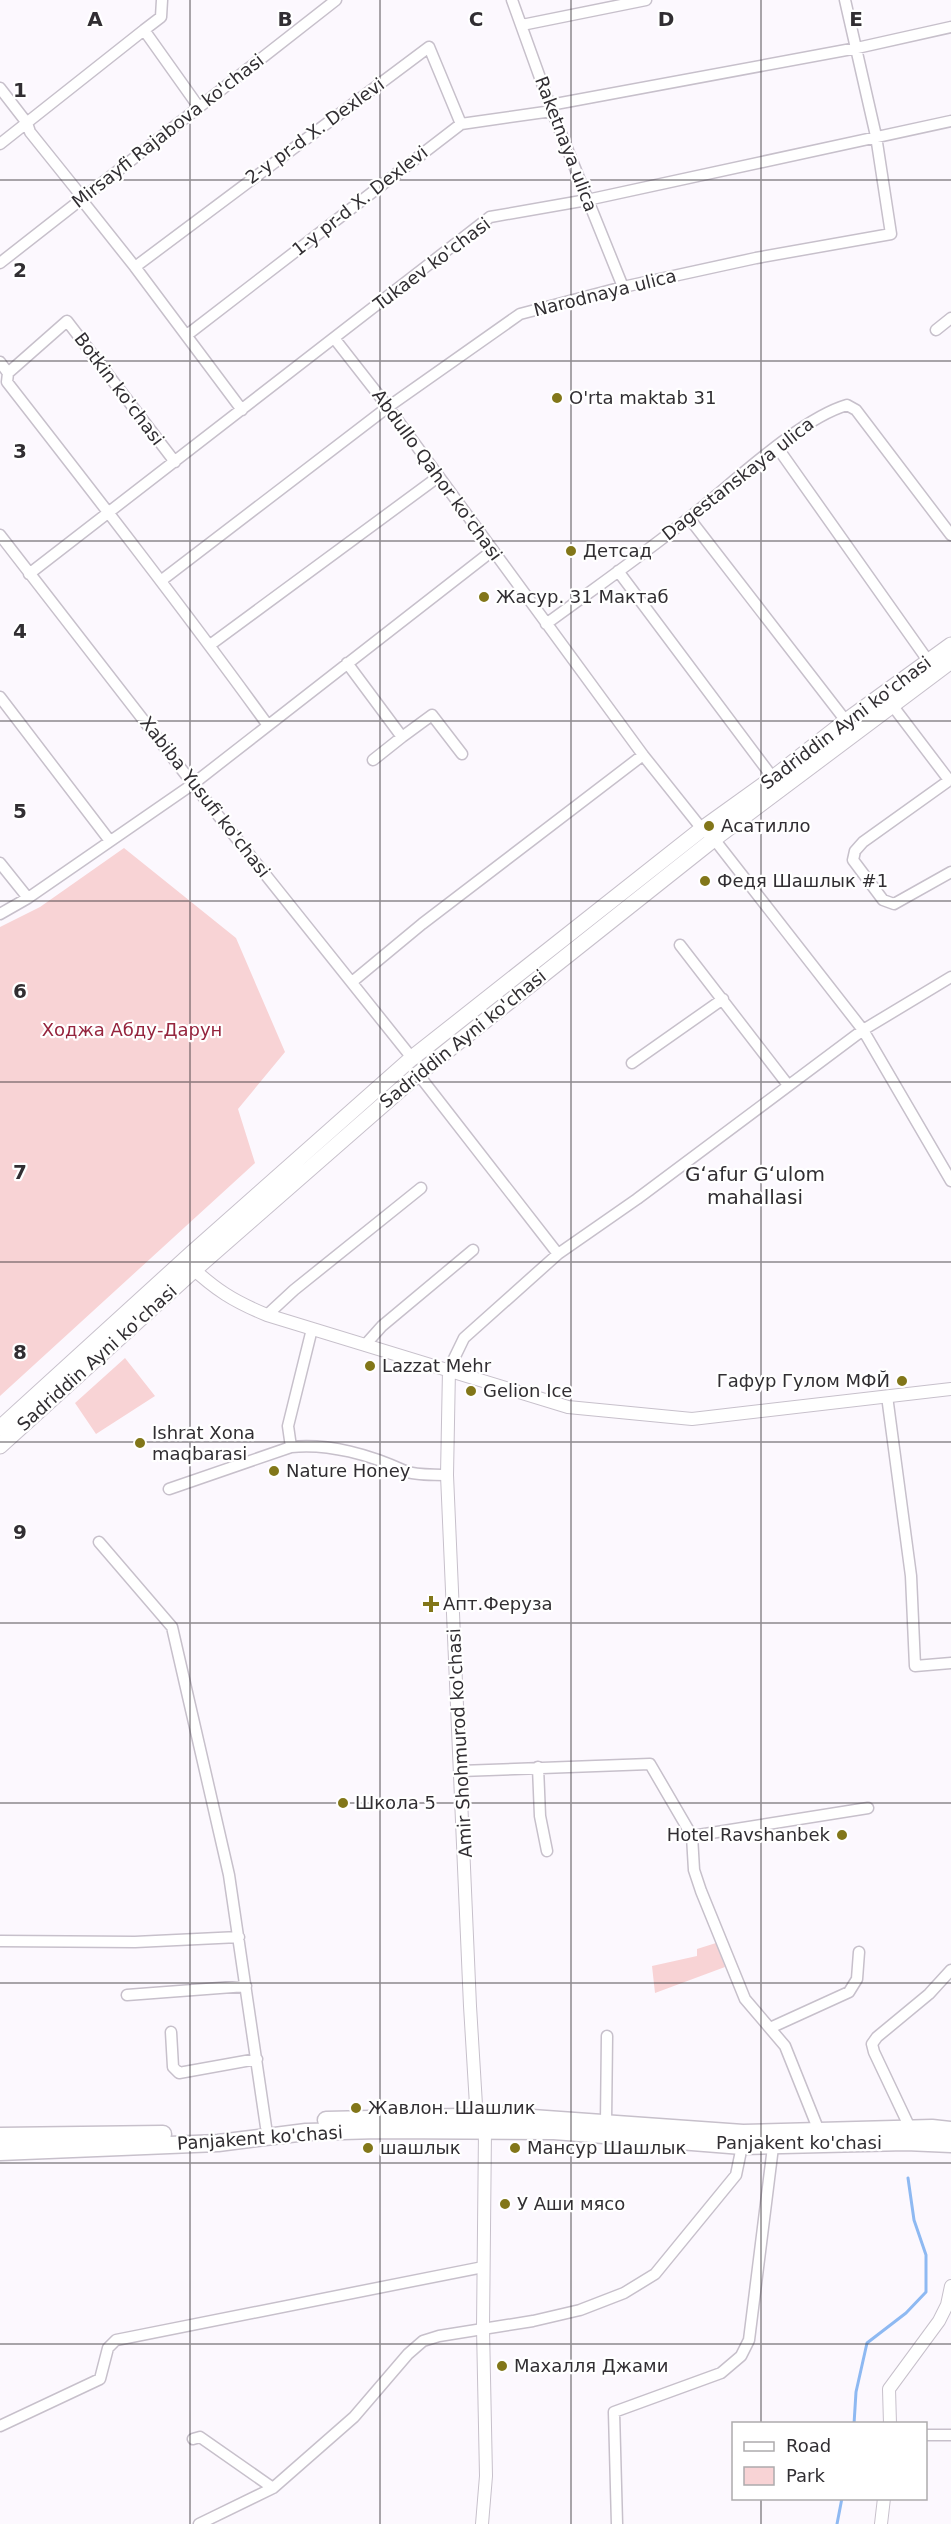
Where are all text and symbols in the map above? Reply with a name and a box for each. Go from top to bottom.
text: A [87,7,103,31]
text: B [277,7,293,31]
text: C [469,7,483,31]
text: D [658,7,674,31]
text: E [849,7,863,31]
street label: Mirsayfi Rajabova ko'chasi [68,49,268,212]
street label: 2-y pr-d X. Dexlevi [241,73,388,188]
street label: Raketnaya ulica [531,73,602,214]
text: 1 [13,78,27,102]
street label: 1-y pr-d X. Dexlevi [288,141,432,260]
street label: Tukaev ko'chasi [368,213,494,315]
text: 2 [13,258,27,282]
street label: Narodnaya ulica [531,265,678,320]
street label: Botkin ko'chasi [70,328,169,449]
street label: Abdullo Qahor ko'chasi [368,385,507,564]
place label: O'rta maktab 31 [569,387,716,408]
marker: O'rta maktab 31 [550,391,564,405]
street label: Dagestanskaya ulica [658,413,818,544]
text: 3 [13,439,27,463]
place label: Детсад [583,540,652,561]
marker: Детсад [564,544,578,558]
place label: Жасур. 31 Мактаб [496,586,669,607]
marker: Жасур. 31 Мактаб [477,590,491,604]
text: 4 [13,619,27,643]
street label: Sadriddin Ayni ko'chasi [756,652,935,793]
street label: Xabiba Yusufi ko'chasi [136,712,275,881]
text: 5 [13,799,27,823]
place label: Асатилло [721,815,810,836]
marker: Асатилло [702,819,716,833]
place label: Федя Шашлык #1 [717,870,888,891]
marker: Федя Шашлык #1 [698,874,712,888]
street label: Sadriddin Ayni ko'chasi [375,965,550,1112]
text: 6 [13,979,27,1003]
park label: Ходжа Абду-Дарун [42,1019,222,1040]
text: 7 [13,1160,27,1184]
district label: Gʻafur Gʻulom mahallasi [685,1162,825,1209]
street label: Sadriddin Ayni ko'chasi [12,1280,181,1435]
text: 8 [13,1340,27,1364]
place label: Lazzat Mehr [382,1355,492,1376]
marker: Lazzat Mehr [363,1359,377,1373]
place label: Гафур Гулом МФЙ [717,1370,890,1391]
marker: Гафур Гулом МФЙ [895,1374,909,1388]
place label: Gelion Ice [483,1380,572,1401]
marker: Gelion Ice [464,1384,478,1398]
place label: Ishrat Хоnа mаqbаrasi [152,1422,255,1464]
marker: Ishrat Хоnа mаqbаrasi [133,1436,147,1450]
place label: Nature Honey [286,1460,411,1481]
marker: Nature Honey [267,1464,281,1478]
text: 9 [13,1520,27,1544]
place label: Апт.Феруза [443,1593,553,1614]
marker: Апт.Феруза [424,1597,438,1611]
street label: Amir Shohmurod ko'chasi [443,1628,476,1858]
place label: Школа 5 [355,1792,436,1813]
marker: Школа 5 [336,1796,350,1810]
place label: Hotel Ravshanbek [667,1824,831,1845]
marker: Hotel Ravshanbek [835,1828,849,1842]
place label: Жавлон. Шашлик [368,2097,536,2118]
marker: Жавлон. Шашлик [349,2101,363,2115]
street label: Panjakent ko'chasi [176,2121,344,2154]
street label: Panjakent ko'chasi [716,2132,882,2153]
place label: шашлык [380,2137,461,2158]
place label: Мансур Шашлык [527,2137,686,2158]
marker: шашлык [361,2141,375,2155]
marker: Мансур Шашлык [508,2141,522,2155]
place label: У Аши мясо [517,2193,625,2214]
marker: У Аши мясо [498,2197,512,2211]
place label: Махалля Джами [514,2355,668,2376]
marker: Махалля Джами [495,2359,509,2373]
legend [732,2422,927,2500]
text: Road [786,2435,831,2456]
text: Park [786,2465,825,2486]

